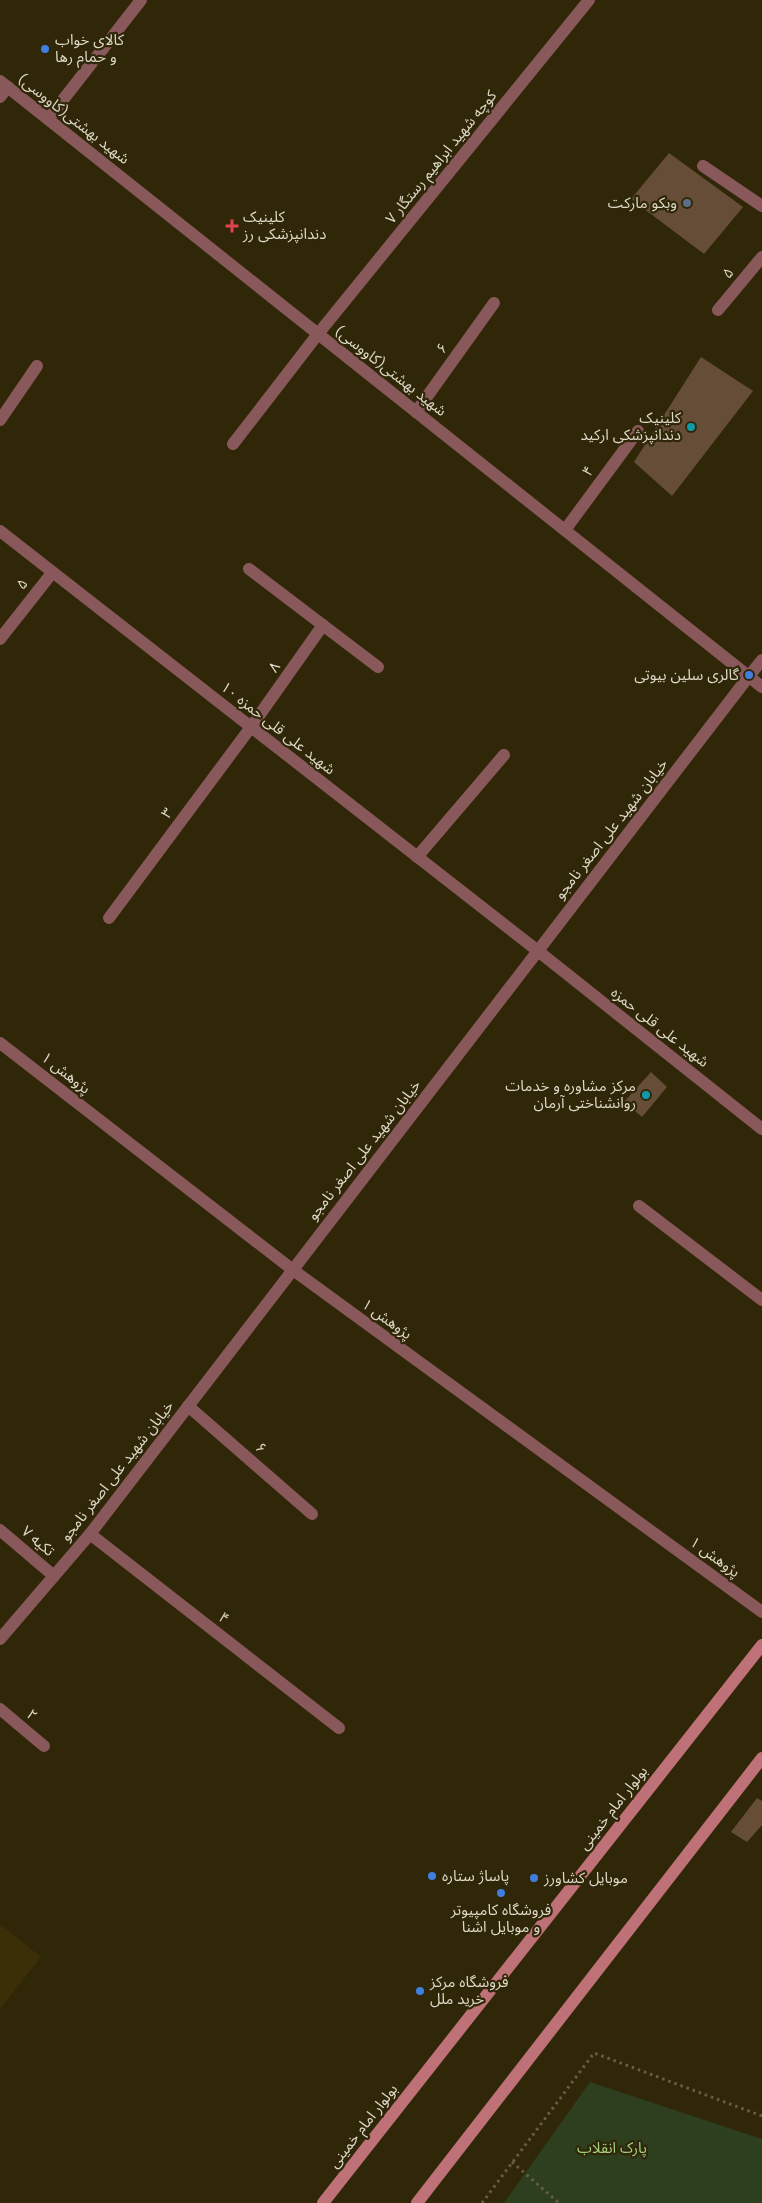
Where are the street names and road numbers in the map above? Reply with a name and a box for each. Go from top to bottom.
street label: شهید بهشتی(کاووسی) [14,69,134,169]
street label: کوچه شهید ابراهیم رستگار ۷ [381,86,502,228]
street label: ۵ [718,263,738,283]
street label: شهید بهشتی(کاووسی) [331,321,451,421]
street label: ۶ [431,339,453,357]
street label: ۴ [577,462,599,480]
street label: ۵ [11,574,33,594]
street label: ۸ [263,657,285,676]
street label: شهید علی قلی حمزه ۱۰ [217,677,340,779]
street label: خیابان شهید علی اصغر نامجو [550,754,672,903]
street label: ۳ [156,803,178,822]
street label: شهید علی قلی حمزه [607,982,713,1072]
street label: پژوهش ۱ [37,1047,95,1099]
street label: خیابان شهید علی اصغر نامجو [303,1075,425,1224]
street label: پژوهش ۱ [358,1294,416,1344]
street label: خیابان شهید علی اصغر نامجو [56,1396,178,1545]
street label: ۶ [251,1438,271,1458]
street label: تکیه ۷ [17,1521,59,1561]
street label: پژوهش ۱ [686,1532,744,1582]
street label: ۴ [214,1607,234,1629]
street label: ۲ [22,1705,42,1725]
street label: بولوار امام خمینی [574,1762,653,1855]
street label: بولوار امام خمینی [324,2080,403,2173]

